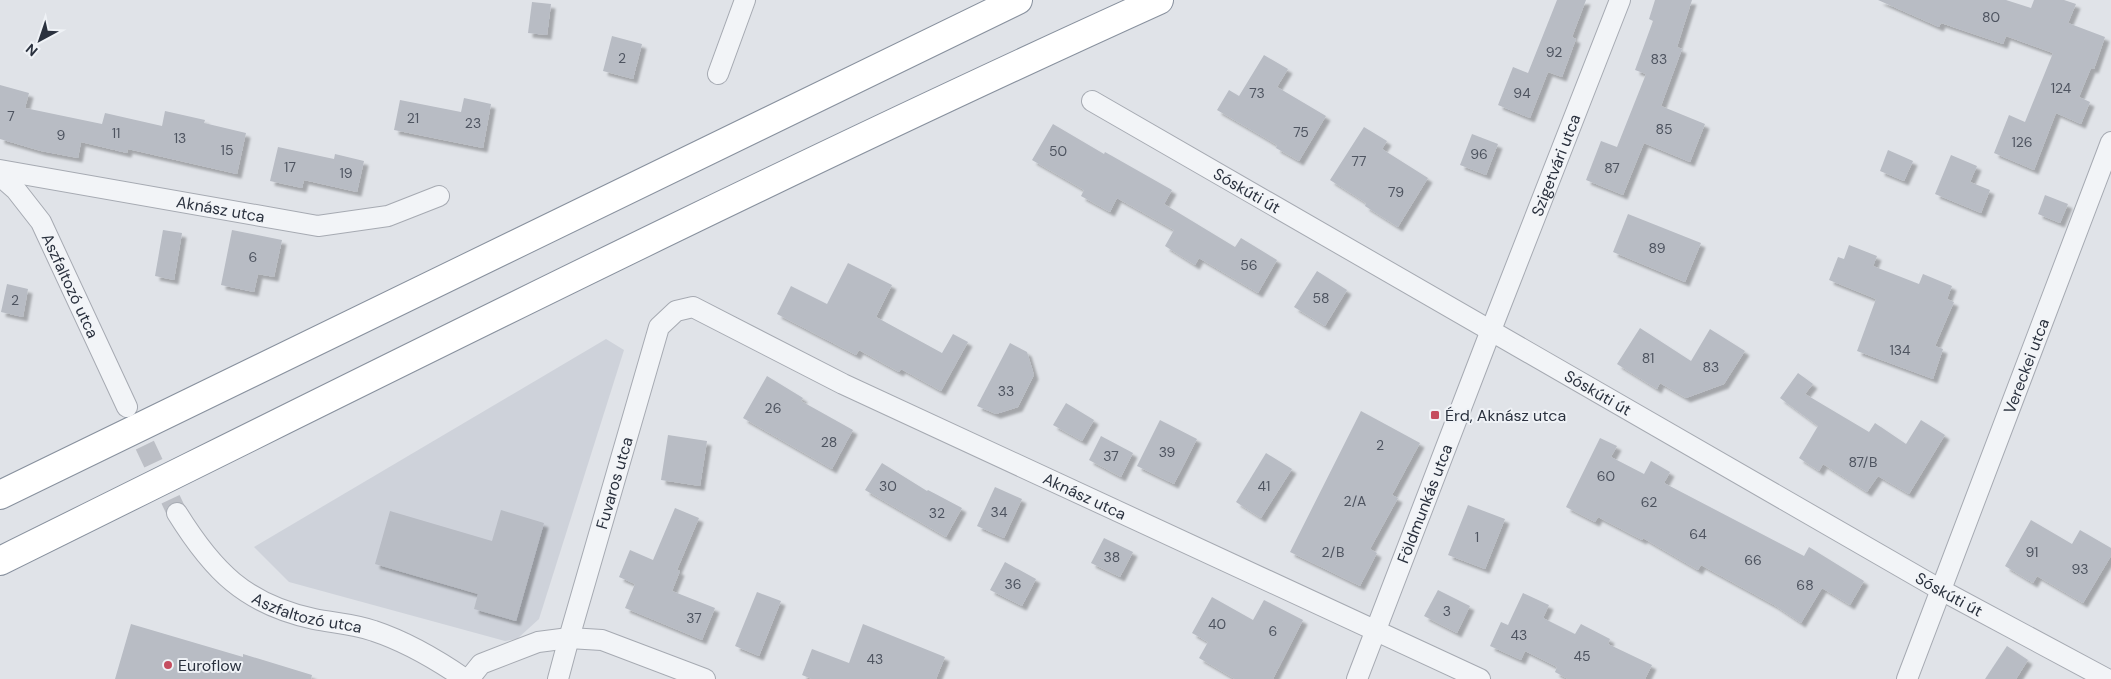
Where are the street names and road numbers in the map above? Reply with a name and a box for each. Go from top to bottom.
street label: Szigetvári utca [1526,111,1585,219]
street label: Sóskúti út [1210,163,1284,218]
street label: Aknász utca [175,191,266,227]
street label: Aszfaltozó utca [37,230,104,341]
street label: Vereckei utca [1998,315,2054,417]
street label: Sóskúti út [1561,365,1635,420]
street label: Fuvaros utca [591,434,637,531]
street label: Földmunkás utca [1392,441,1457,566]
street label: Aknász utca [1040,468,1130,524]
street label: Sóskúti út [1912,567,1987,621]
street label: Aszfaltozó utca [248,587,364,637]

